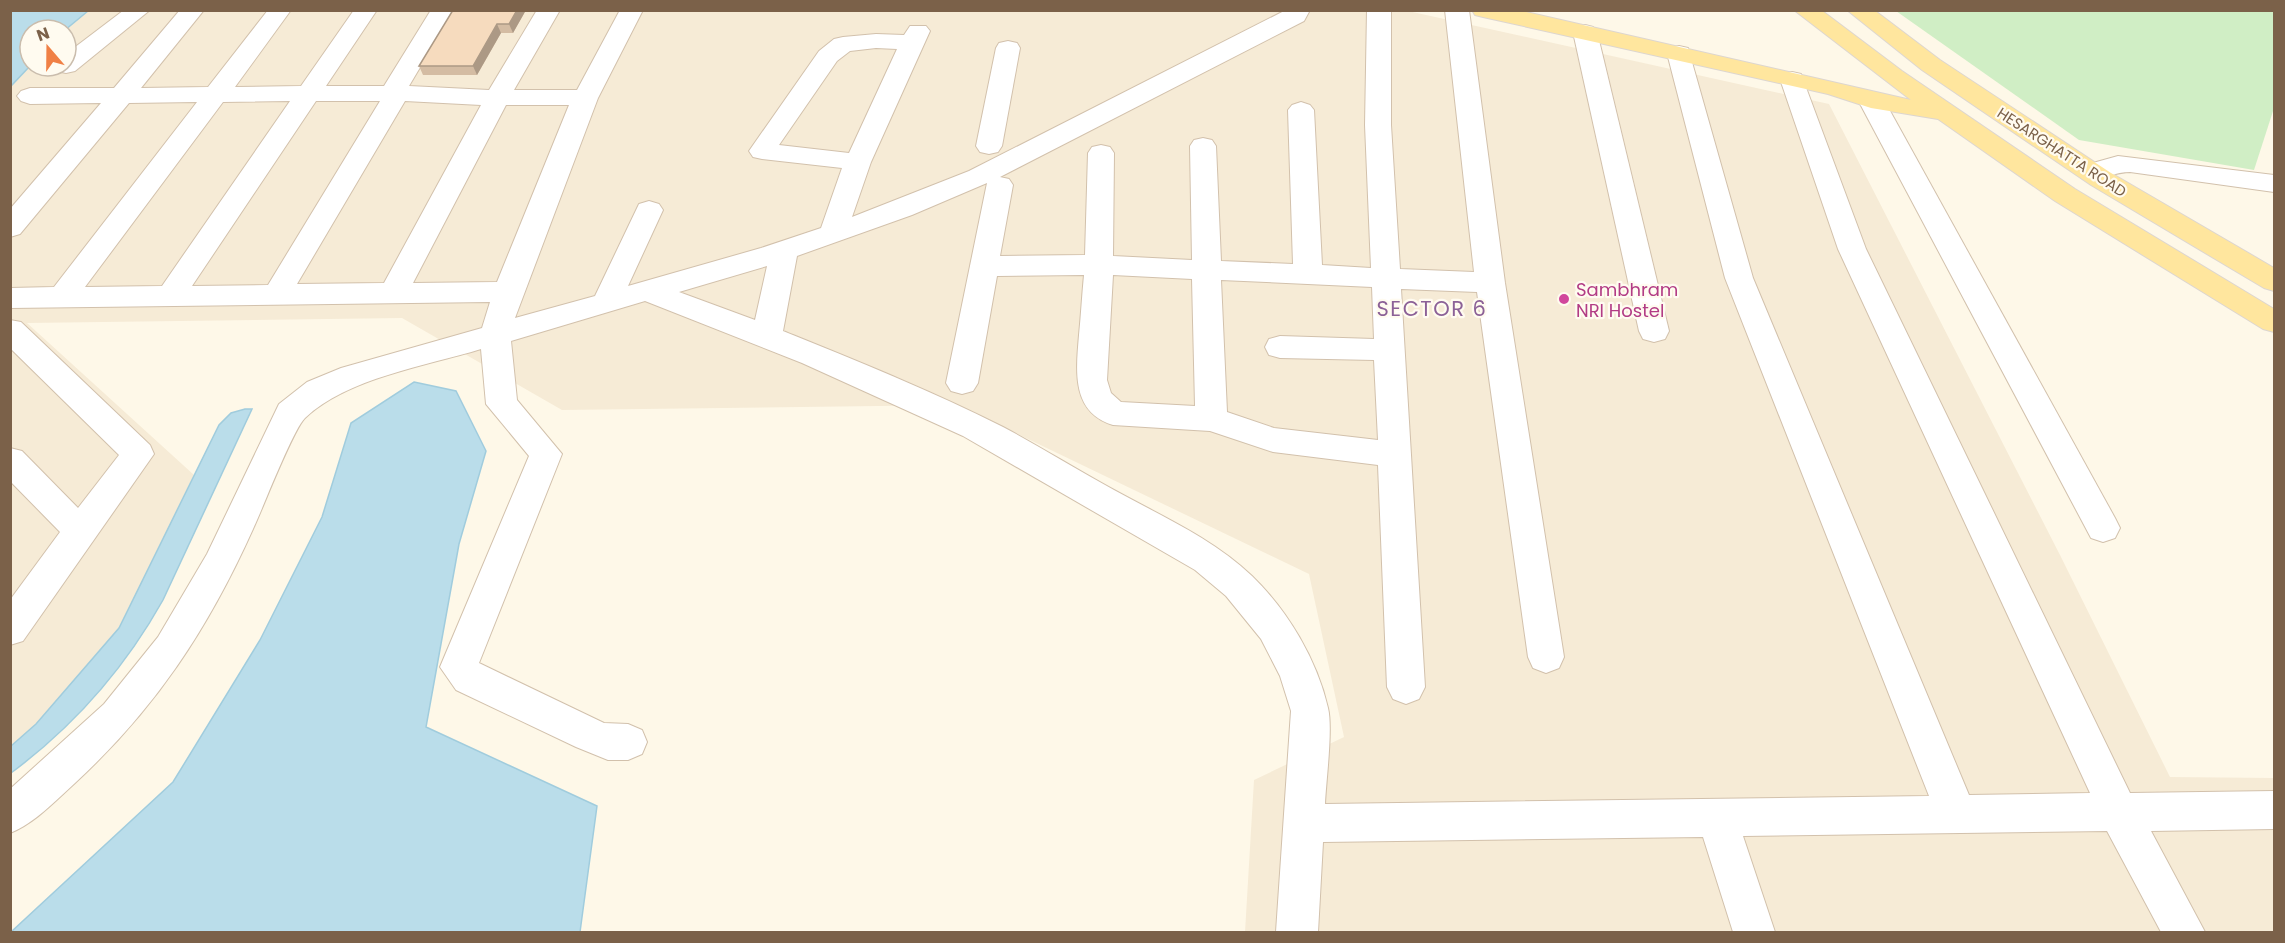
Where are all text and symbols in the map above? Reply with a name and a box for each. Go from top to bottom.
north arrow [18,18,78,78]
text: N [33,22,53,47]
street label: HESARGHATTA ROAD [1993,102,2131,202]
place label: Sambhram NRI Hostel [1576,277,1678,323]
marker: Sambhram NRI Hostel [1557,292,1571,306]
district label: SECTOR 6 [1377,294,1487,323]

